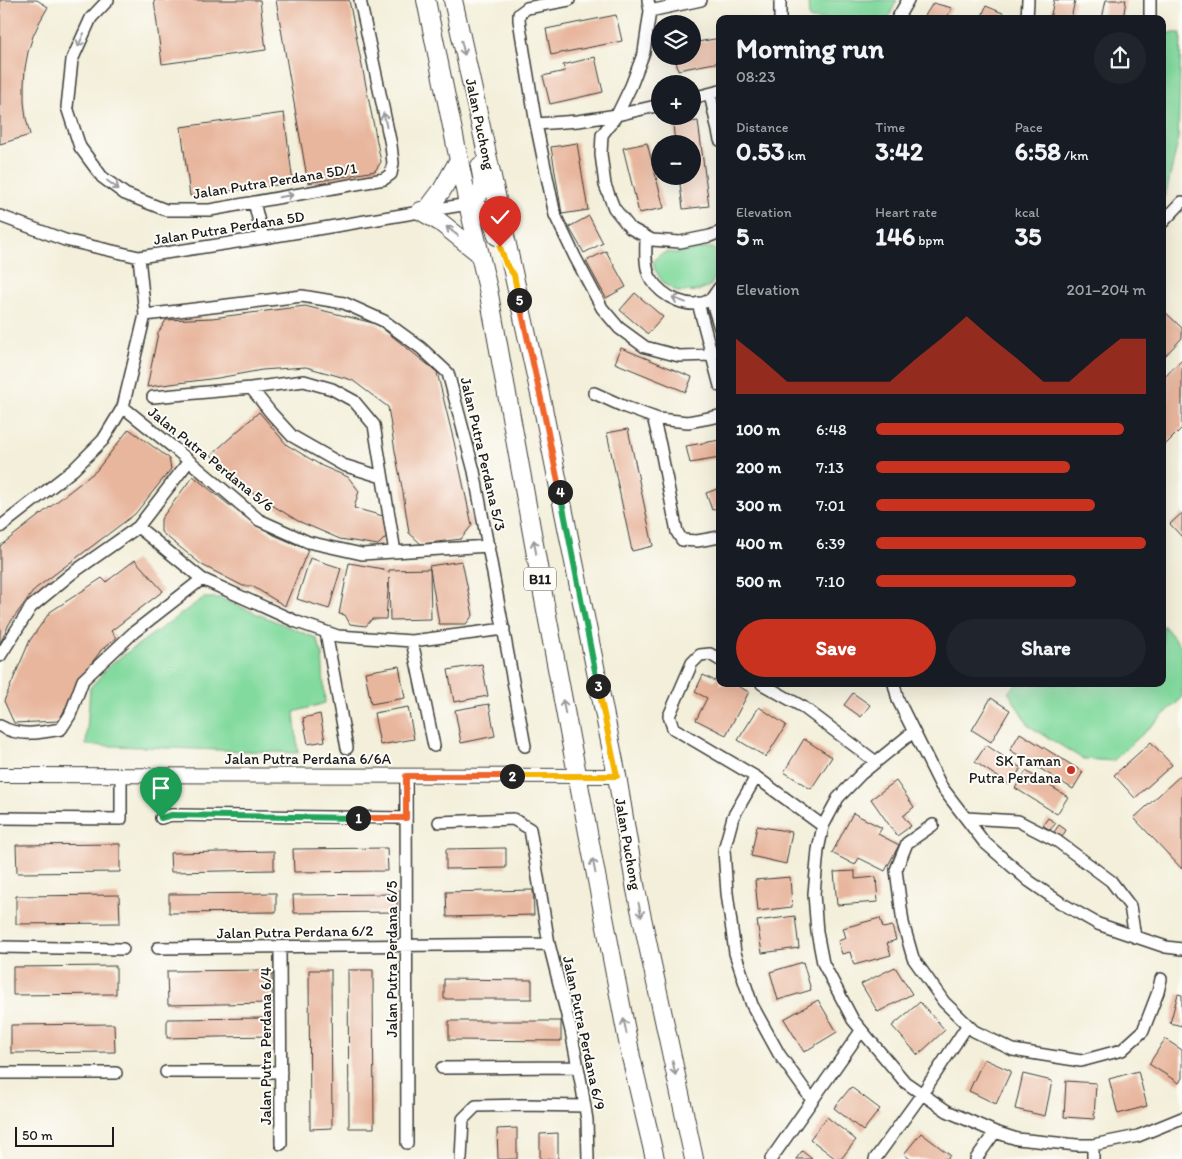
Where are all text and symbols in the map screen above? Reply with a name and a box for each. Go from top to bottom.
map controls [651,15,701,185]
button: layers [651,15,701,65]
text: Morning run [736,31,884,65]
one-way arrow [76,32,86,47]
button: share [1094,32,1146,84]
one-way arrow [459,39,469,55]
text: 08:23 [736,67,776,86]
button: + [651,75,701,125]
street label: Jalan Puchong [462,77,499,172]
one-way arrow [380,113,390,129]
text: Distance [736,119,788,136]
text: Time [875,119,905,136]
text: Pace [1015,119,1043,136]
button: − [651,135,701,185]
text: 0.53 [736,136,784,166]
text: 3:42 [875,136,923,166]
text: 6:58 [1015,136,1061,166]
text: km [784,147,806,164]
text: /km [1061,147,1088,164]
street label: Jalan Putra Perdana 5D/1 [192,159,358,203]
one-way arrow [106,180,120,190]
one-way arrow [277,191,293,201]
pin [479,196,521,247]
icon: check [486,203,514,231]
text: Elevation [736,204,792,221]
text: Heart rate [875,204,937,221]
text: kcal [1015,204,1040,221]
street label: Jalan Putra Perdana 5D [152,207,306,249]
text: 5 [736,221,749,251]
text: 146 [875,221,915,251]
text: 35 [1015,221,1041,251]
one-way arrow [445,226,459,236]
text: m [749,232,764,249]
text: bpm [915,232,944,249]
text: Elevation [736,280,800,299]
text: 201–204 m [1066,280,1146,299]
pin: 5 [506,288,532,312]
text: 5 [516,292,523,309]
one-way arrow [672,295,687,304]
street label: Jalan Putra Perdana 5/3 [457,375,509,533]
street label: Jalan Putra Perdana 5/6 [144,403,278,515]
text: 100 m [736,420,780,439]
text: 6:48 [816,420,847,439]
text: 200 m [736,458,781,477]
text: 7:13 [816,458,844,477]
pin: 4 [548,480,572,504]
text: 4 [556,484,565,501]
text: 300 m [736,496,782,515]
text: 7:01 [816,496,845,515]
text: 400 m [736,534,782,553]
text: 6:39 [816,534,845,553]
one-way arrow [529,539,539,555]
road number: B11 [524,568,556,590]
text: 500 m [736,572,781,591]
text: 7:10 [816,572,845,591]
button: Save [736,619,936,677]
button: Share [946,619,1146,677]
pin: 3 [586,674,610,698]
text: 3 [595,678,602,695]
one-way arrow [559,699,568,715]
street label: Jalan Putra Perdana 6/6A [225,750,392,768]
place label: SK Taman Putra Perdana [969,752,1062,787]
pin: 2 [500,764,524,788]
marker: SK Taman Putra Perdana [1065,764,1077,776]
pin [140,767,182,818]
text: 2 [509,768,516,785]
icon: arrive [147,774,175,802]
street label: Jalan Puchong [611,797,645,892]
pin: 1 [346,806,370,830]
text: 1 [355,810,362,827]
one-way arrow [589,859,599,875]
street label: Jalan Putra Perdana 6/5 [383,880,401,1037]
one-way arrow [636,901,645,917]
street label: Jalan Putra Perdana 6/2 [216,922,374,942]
street label: Jalan Putra Perdana 6/9 [559,954,609,1112]
street label: Jalan Putra Perdana 6/4 [257,967,275,1125]
one-way arrow [620,1018,629,1034]
one-way arrow [670,1060,679,1076]
scale bar [15,1124,114,1147]
text: 50 m [22,1127,53,1144]

